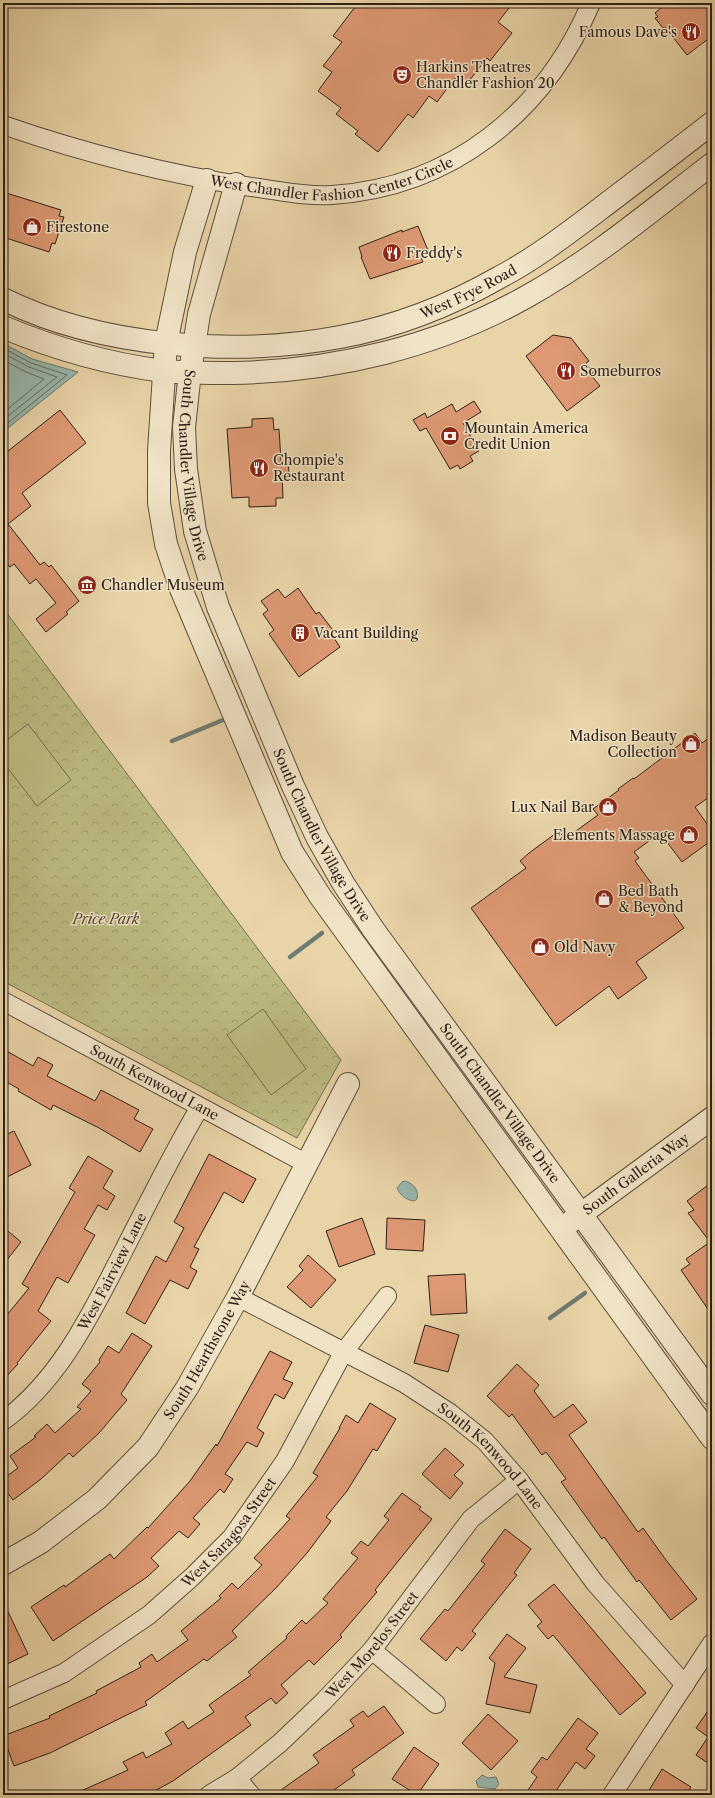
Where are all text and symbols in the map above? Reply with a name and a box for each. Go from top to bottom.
restaurant icon: Famous Dave's [680,21,702,43]
place label: Famous Dave's [579,23,677,41]
place label: Harkins Theatres Chandler Fashion 20 [416,58,555,92]
theatre icon: Harkins Theatres Chandler Fashion 20 [391,64,413,86]
street label: West Chandler Fashion Center Circle [208,153,456,204]
shop icon: Firestone [21,216,43,238]
place label: Firestone [46,218,109,236]
restaurant icon: Freddy's [381,242,403,264]
place label: Freddy's [406,244,462,262]
street label: West Frye Road [416,260,520,323]
restaurant icon: Someburros [555,360,577,382]
place label: Someburros [580,362,661,380]
street label: South Chandler Village Drive [175,368,213,563]
place label: Mountain America Credit Union [464,419,589,453]
bank icon: Mountain America Credit Union [439,425,461,447]
place label: Chompie's Restaurant [273,451,345,485]
restaurant icon: Chompie's Restaurant [248,457,270,479]
museum icon: Chandler Museum [76,574,98,596]
place label: Chandler Museum [101,576,225,594]
building icon: Vacant Building [289,622,311,644]
place label: Vacant Building [313,624,419,642]
place label: Madison Beauty Collection [569,727,677,761]
shop icon: Madison Beauty Collection [680,733,702,755]
street label: South Chandler Village Drive [269,745,375,925]
shop icon: Lux Nail Bar [597,796,619,818]
place label: Lux Nail Bar [511,798,594,816]
shop icon: Elements Massage [678,824,700,846]
place label: Elements Massage [553,826,675,844]
place label: Bed Bath & Beyond [618,882,684,916]
shop icon: Bed Bath & Beyond [593,888,615,910]
park label: Price Park [72,910,140,928]
shop icon: Old Navy [529,936,551,958]
place label: Old Navy [554,938,616,956]
street label: South Chandler Village Drive [436,1020,564,1187]
street label: South Kenwood Lane [87,1040,222,1124]
street label: South Galleria Way [579,1129,693,1219]
street label: West Fairview Lane [73,1209,151,1335]
street label: South Hearthstone Way [160,1277,254,1423]
street label: South Kenwood Lane [434,1399,547,1513]
street label: West Saragosa Street [177,1474,280,1592]
street label: West Morelos Street [321,1588,422,1703]

